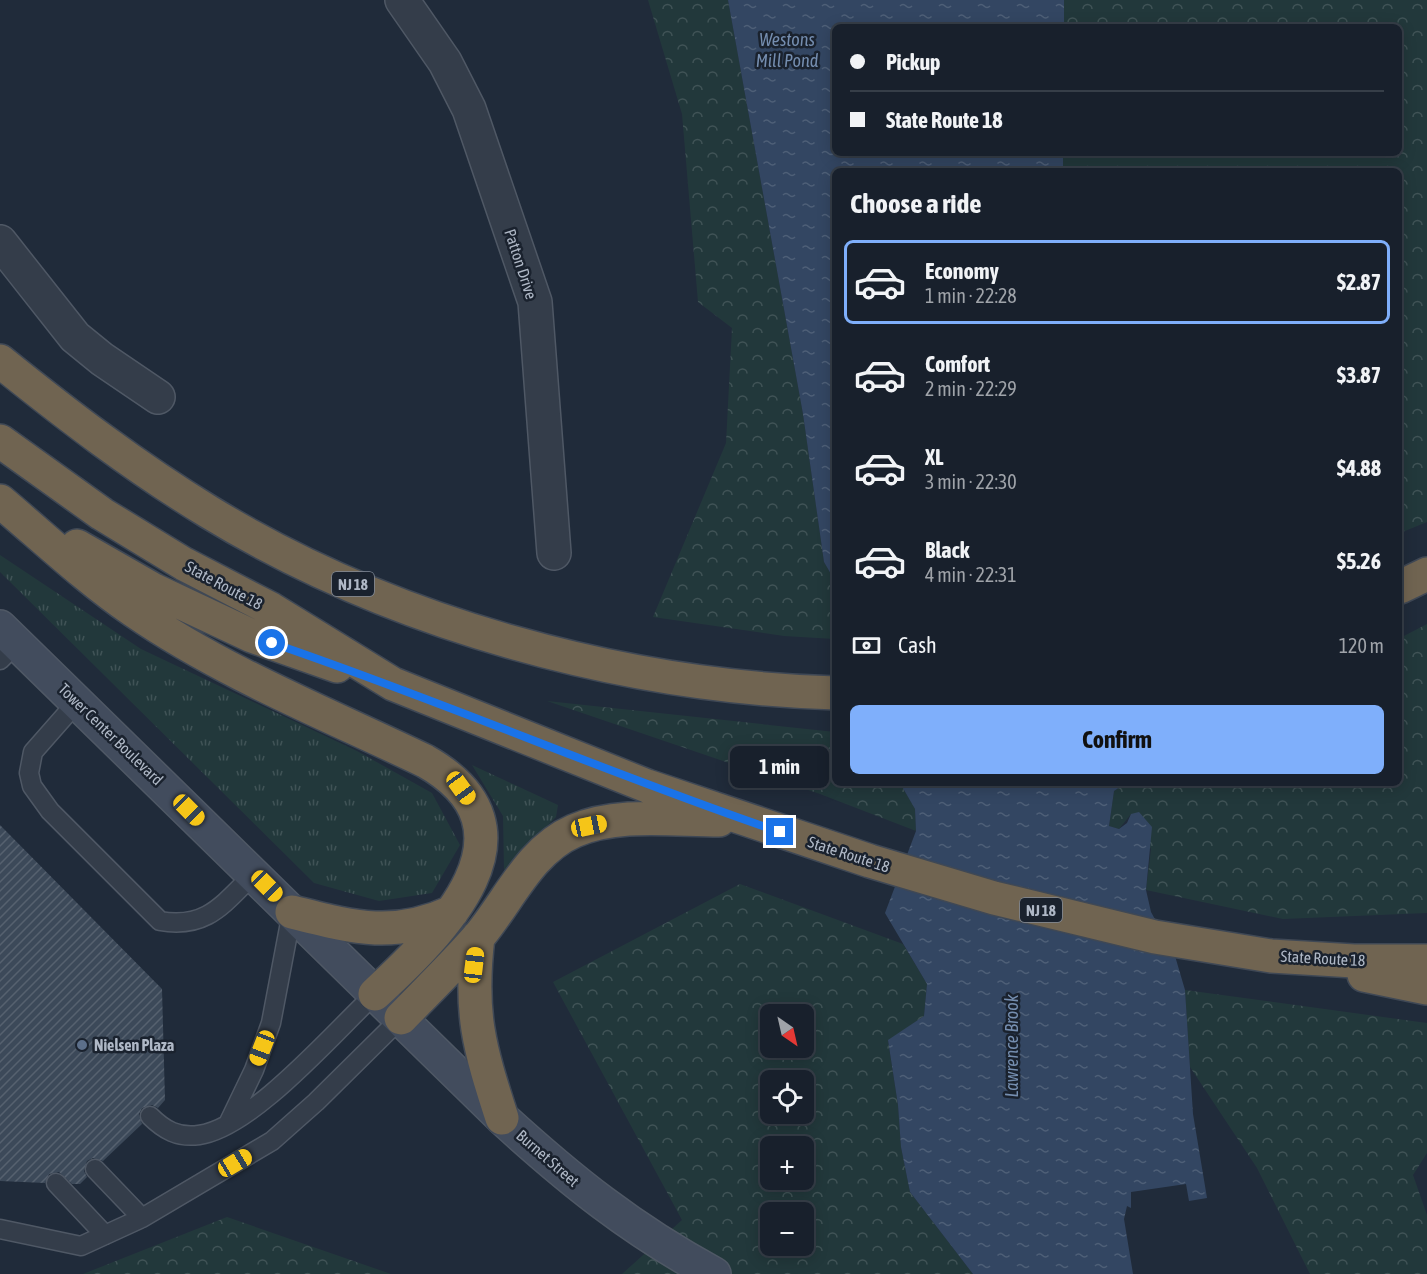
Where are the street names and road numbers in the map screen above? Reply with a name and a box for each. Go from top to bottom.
street label: Patton Drive [501,227,541,301]
street label: State Route 18 [182,557,266,613]
road number: NJ 18 [332,572,374,596]
street label: Tower Center Boulevard [55,680,167,788]
street label: State Route 18 [806,832,892,876]
road number: NJ 18 [1020,898,1062,922]
street label: State Route 18 [1280,947,1366,969]
street label: Burnet Street [513,1126,583,1190]

